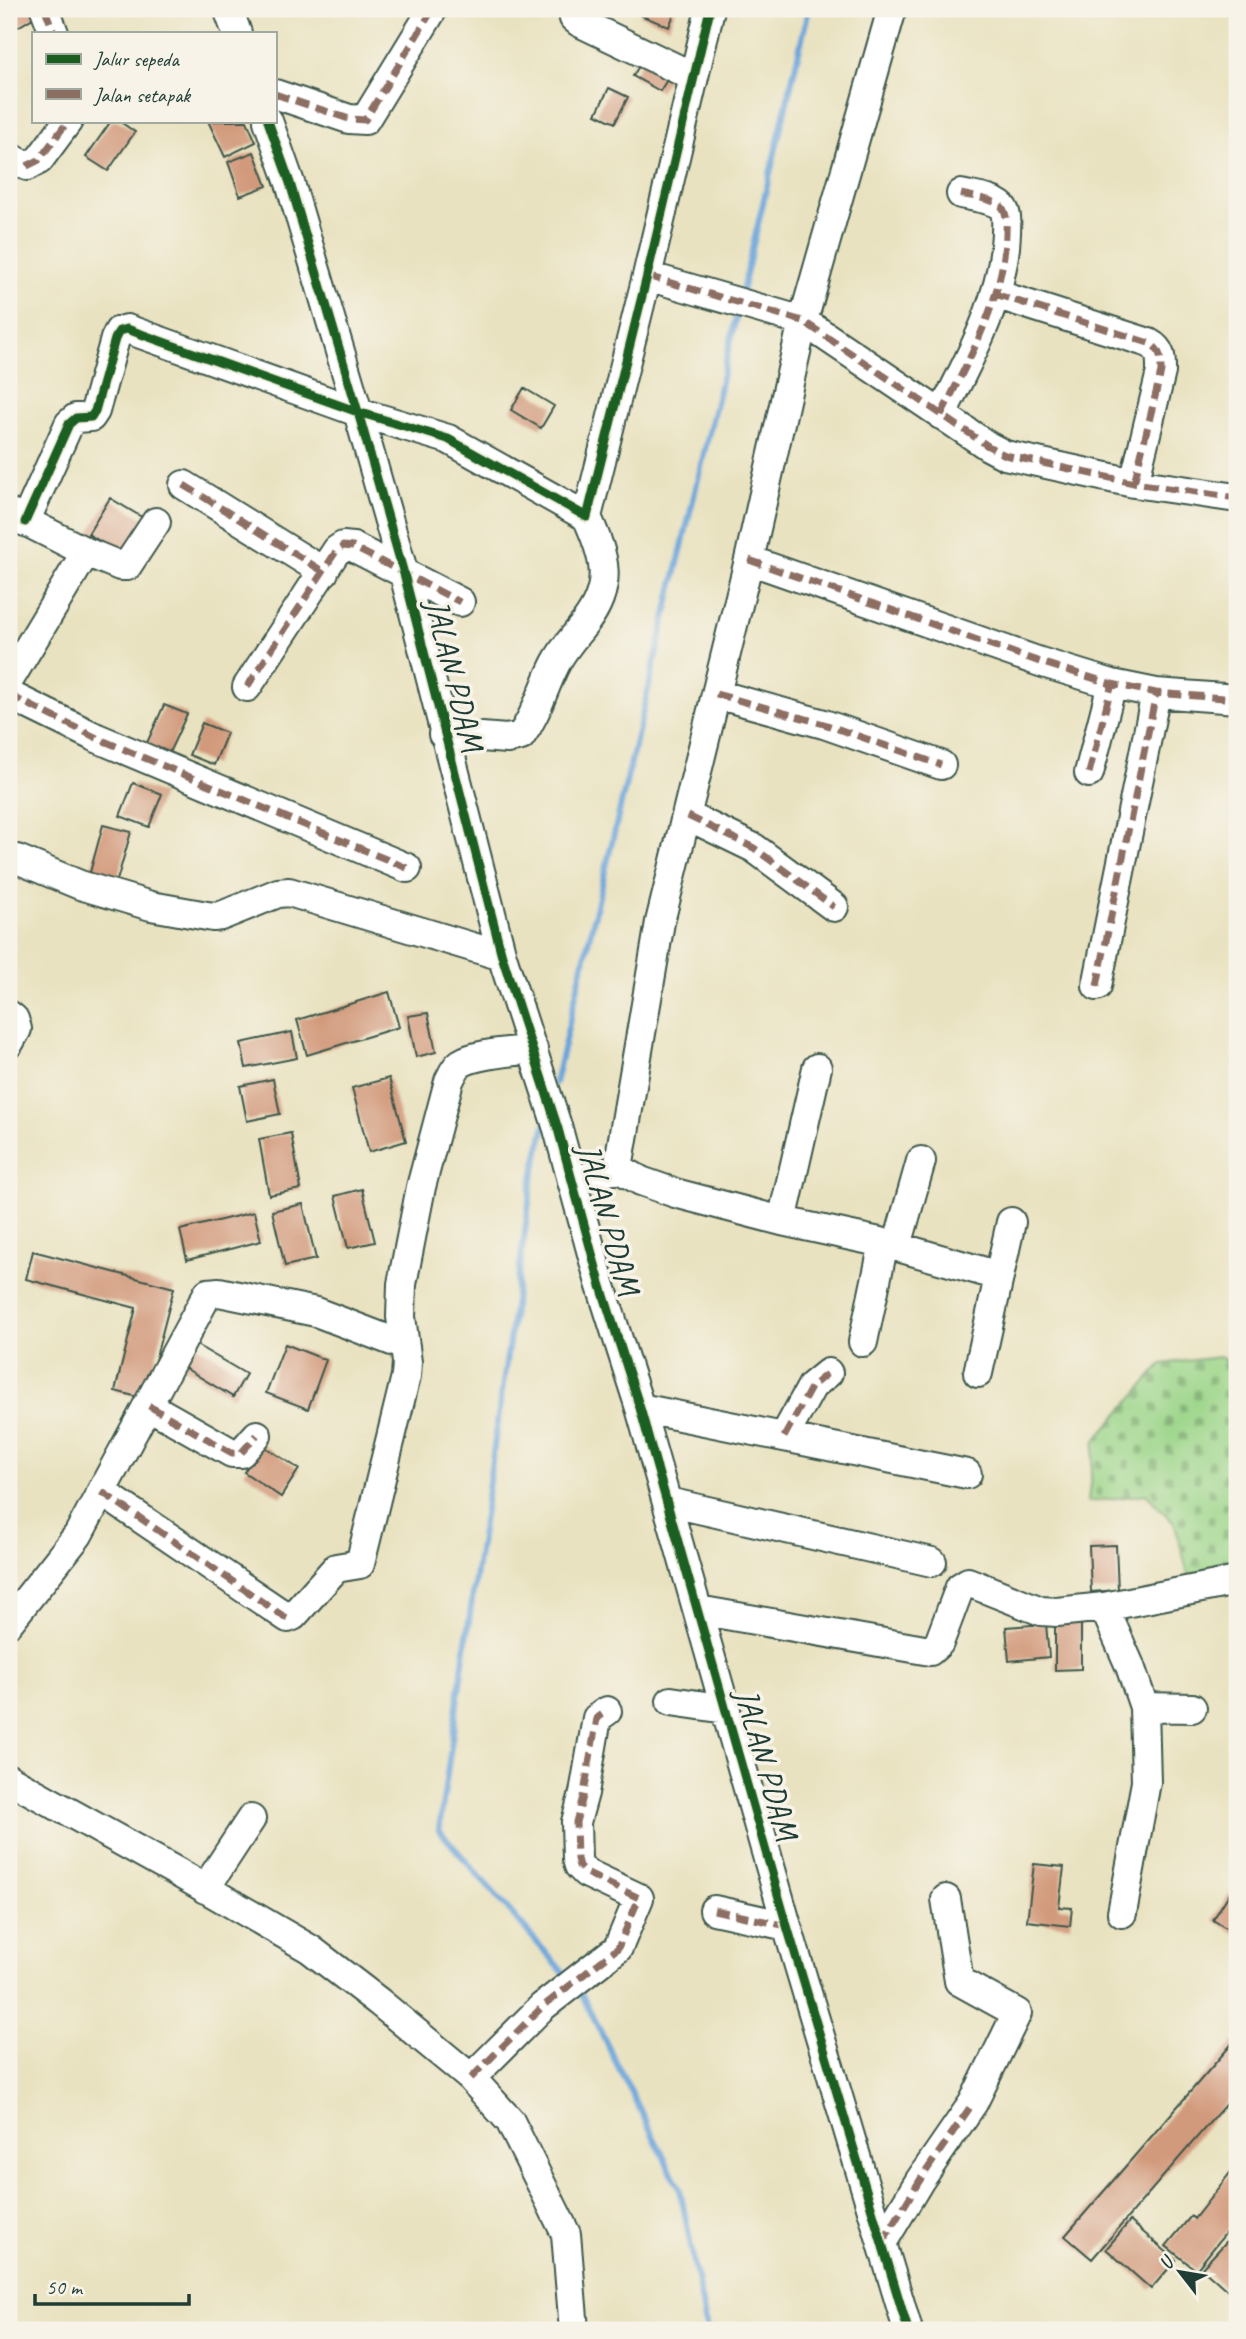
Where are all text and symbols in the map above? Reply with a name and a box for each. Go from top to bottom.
legend [32,32,276,122]
text: Jalur sepeda [93,46,180,72]
text: Jalan setapak [93,82,191,108]
street label: JALAN PDAM [415,593,495,758]
street label: JALAN PDAM [567,1137,651,1302]
street label: JALAN PDAM [725,1682,809,1847]
north arrow [1144,2238,1214,2308]
text: U [1154,2250,1181,2274]
scale bar [35,2262,189,2306]
text: 50 m [46,2274,84,2300]

